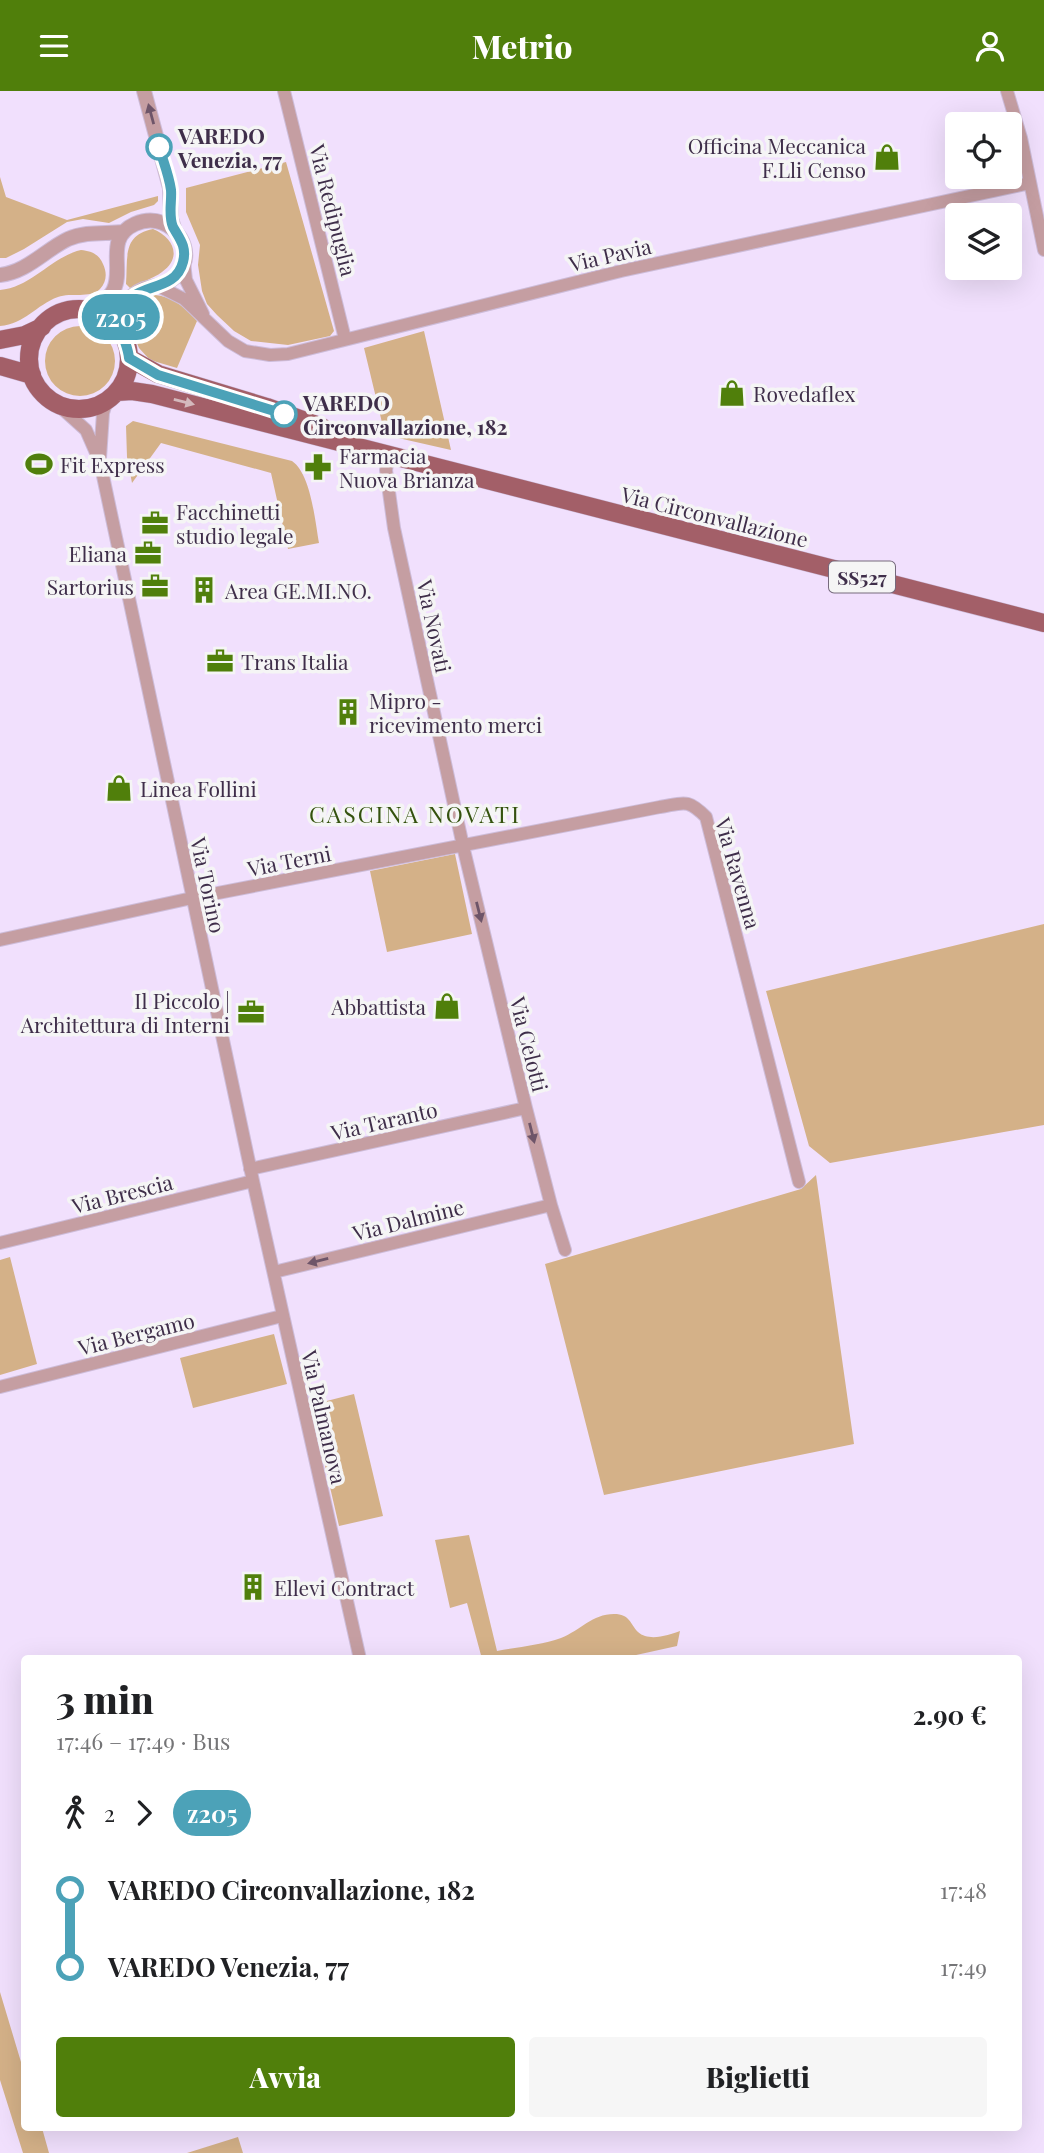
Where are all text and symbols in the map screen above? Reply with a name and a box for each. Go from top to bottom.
text: Metrio [472,24,572,67]
icon: menu [35,27,73,65]
icon: person [971,27,1009,65]
one-way arrow [145,103,155,124]
map controls [945,112,1022,280]
button: locate [945,112,1022,189]
place label: VAREDO Venezia, 77 [177,121,282,173]
place label: Officina Meccanica F.Lli Censo [688,131,867,183]
marker: VAREDO Venezia, 77 [146,134,172,160]
street label: Via Redipuglia [304,140,364,279]
shop icon: Officina Meccanica F.Lli Censo [872,142,902,172]
button: layers [945,203,1022,280]
street label: Via Pavia [565,231,654,277]
line badge: z205 [72,294,170,340]
text: z205 [96,301,146,333]
shop icon: Rovedaflex [717,378,747,408]
place label: Rovedaflex [753,379,855,407]
place label: VAREDO Circonvallazione, 182 [302,388,508,440]
one-way arrow [173,397,195,408]
marker: VAREDO Circonvallazione, 182 [271,401,297,427]
place label: Farmacia Nuova Brianza [339,441,475,493]
sports icon: Fit Express [24,449,54,479]
place label: Fit Express [60,450,165,478]
pharmacy icon: Farmacia Nuova Brianza [303,452,333,482]
street label: Via Circonvallazione [618,479,811,553]
place label: Facchinetti studio legale [176,497,294,549]
office icon: Facchinetti studio legale [140,508,170,538]
office icon: Eliana [133,538,163,568]
place label: Eliana [69,539,128,567]
road number: SS527 [829,562,895,593]
office icon: Sartorius [140,571,170,601]
place label: Sartorius [47,572,134,600]
building icon: Area GE.MI.NO. [189,575,219,605]
place label: Area GE.MI.NO. [224,576,372,604]
street label: Via Novati [411,576,458,675]
office icon: Trans Italia [205,646,235,676]
place label: Trans Italia [241,647,349,675]
place label: Mipro - ricevimento merci [369,686,542,738]
building icon: Mipro - ricevimento merci [333,697,363,727]
shop icon: Linea Follini [104,773,134,803]
place label: Linea Follini [140,774,257,802]
district label: CASCINA NOVATI [309,798,521,829]
street label: Via Ravenna [709,813,768,932]
street label: Via Torino [185,834,233,935]
street label: Via Terni [244,838,333,882]
one-way arrow [473,901,484,923]
place label: Il Piccolo | Architettura di Interni [20,986,230,1038]
shop icon: Abbattista [432,991,462,1021]
place label: Abbattista [330,992,427,1020]
street label: Via Celotti [504,993,555,1094]
office icon: Il Piccolo | Architettura di Interni [236,997,266,1027]
street label: Via Taranto [327,1094,440,1146]
one-way arrow [527,1123,538,1145]
street label: Via Brescia [68,1167,176,1219]
street label: Via Dalmine [348,1192,467,1247]
one-way arrow [306,1256,328,1267]
street label: Via Bergamo [74,1305,197,1361]
street label: Via Palmanova [296,1346,354,1487]
building icon: Ellevi Contract [238,1572,268,1602]
place label: Ellevi Contract [274,1573,415,1601]
text: 3 min [56,1673,154,1724]
text: 2.90 € [913,1697,987,1732]
text: 17:46 – 17:49 · Bus [56,1725,230,1756]
icon: walk [56,1794,94,1832]
icon: forward [125,1794,163,1832]
text: 2 [104,1797,115,1828]
text: z205 [187,1797,237,1829]
text: VAREDO Circonvallazione, 182 [108,1872,475,1907]
text: 17:48 [940,1874,987,1905]
text: VAREDO Venezia, 77 [108,1949,349,1984]
text: 17:49 [940,1951,987,1982]
button: Avvia [56,2037,515,2117]
button: Biglietti [529,2037,987,2117]

